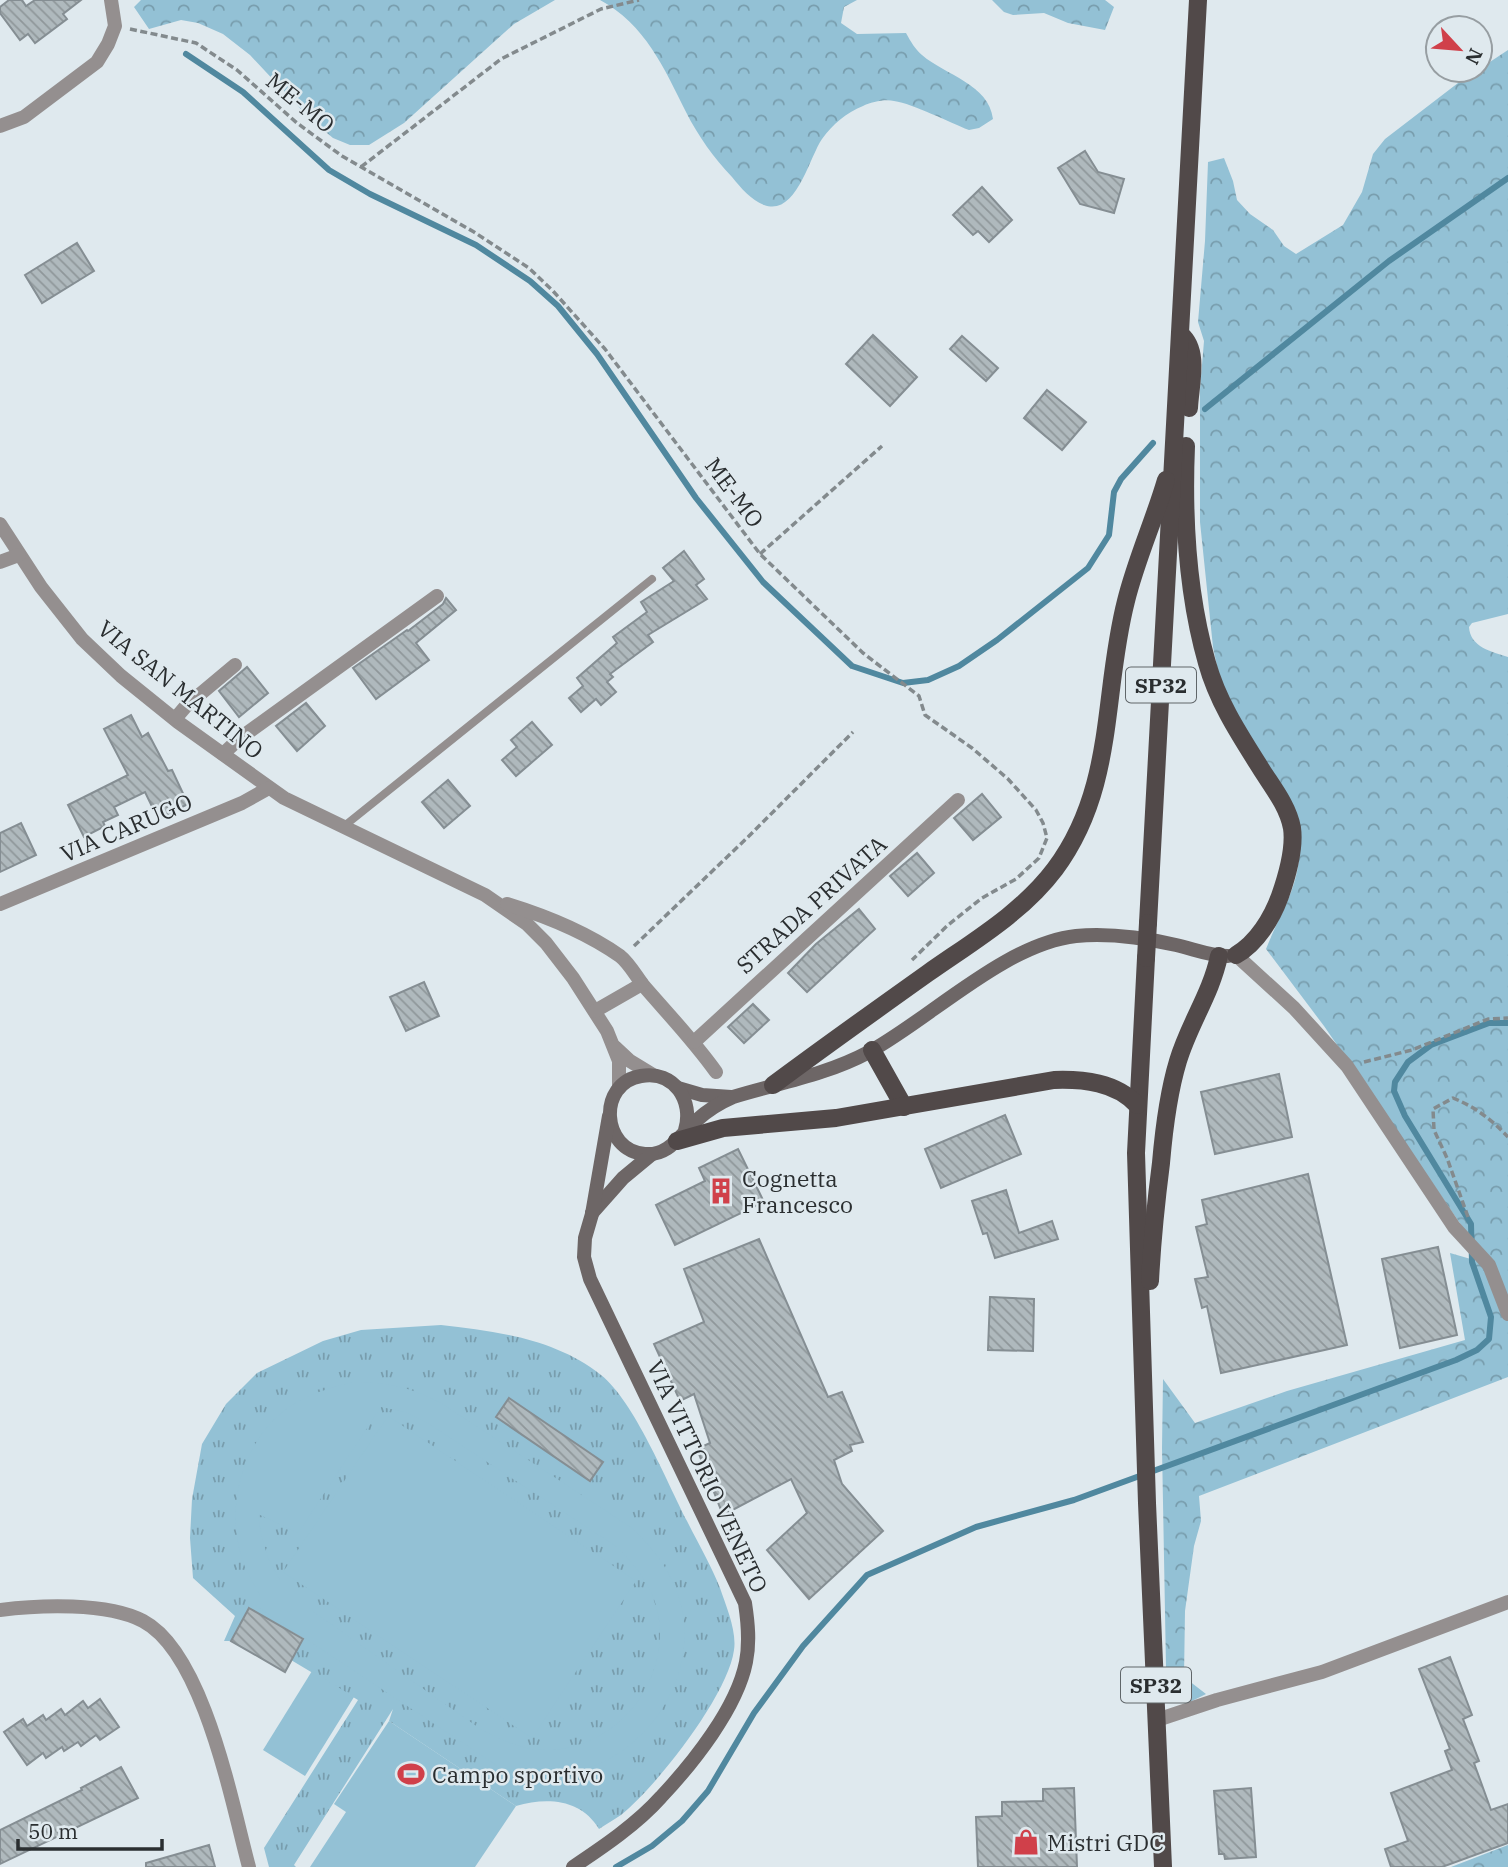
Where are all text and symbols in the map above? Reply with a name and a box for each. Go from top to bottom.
north arrow [1424,14,1494,84]
text: N [1460,44,1488,68]
street label: ME-MO [261,65,341,139]
street label: ME-MO [699,451,771,533]
street label: VIA SAN MARTINO [92,613,270,765]
road number: SP32 [1126,668,1196,702]
street label: VIA CARUGO [56,786,196,868]
street label: STRADA PRIVATA [729,828,893,980]
place label: Cognetta Francesco [742,1163,853,1219]
building icon: Cognetta Francesco [706,1176,736,1206]
street label: VIA VITTORIO VENETO [641,1355,775,1597]
road number: SP32 [1121,1668,1191,1702]
sports icon: Campo sportivo [396,1759,426,1789]
place label: Campo sportivo [432,1759,603,1789]
scale bar [18,1808,161,1852]
text: 50 m [28,1817,78,1845]
shop icon: Mistri GDC [1011,1827,1041,1857]
place label: Mistri GDC [1047,1827,1164,1857]

